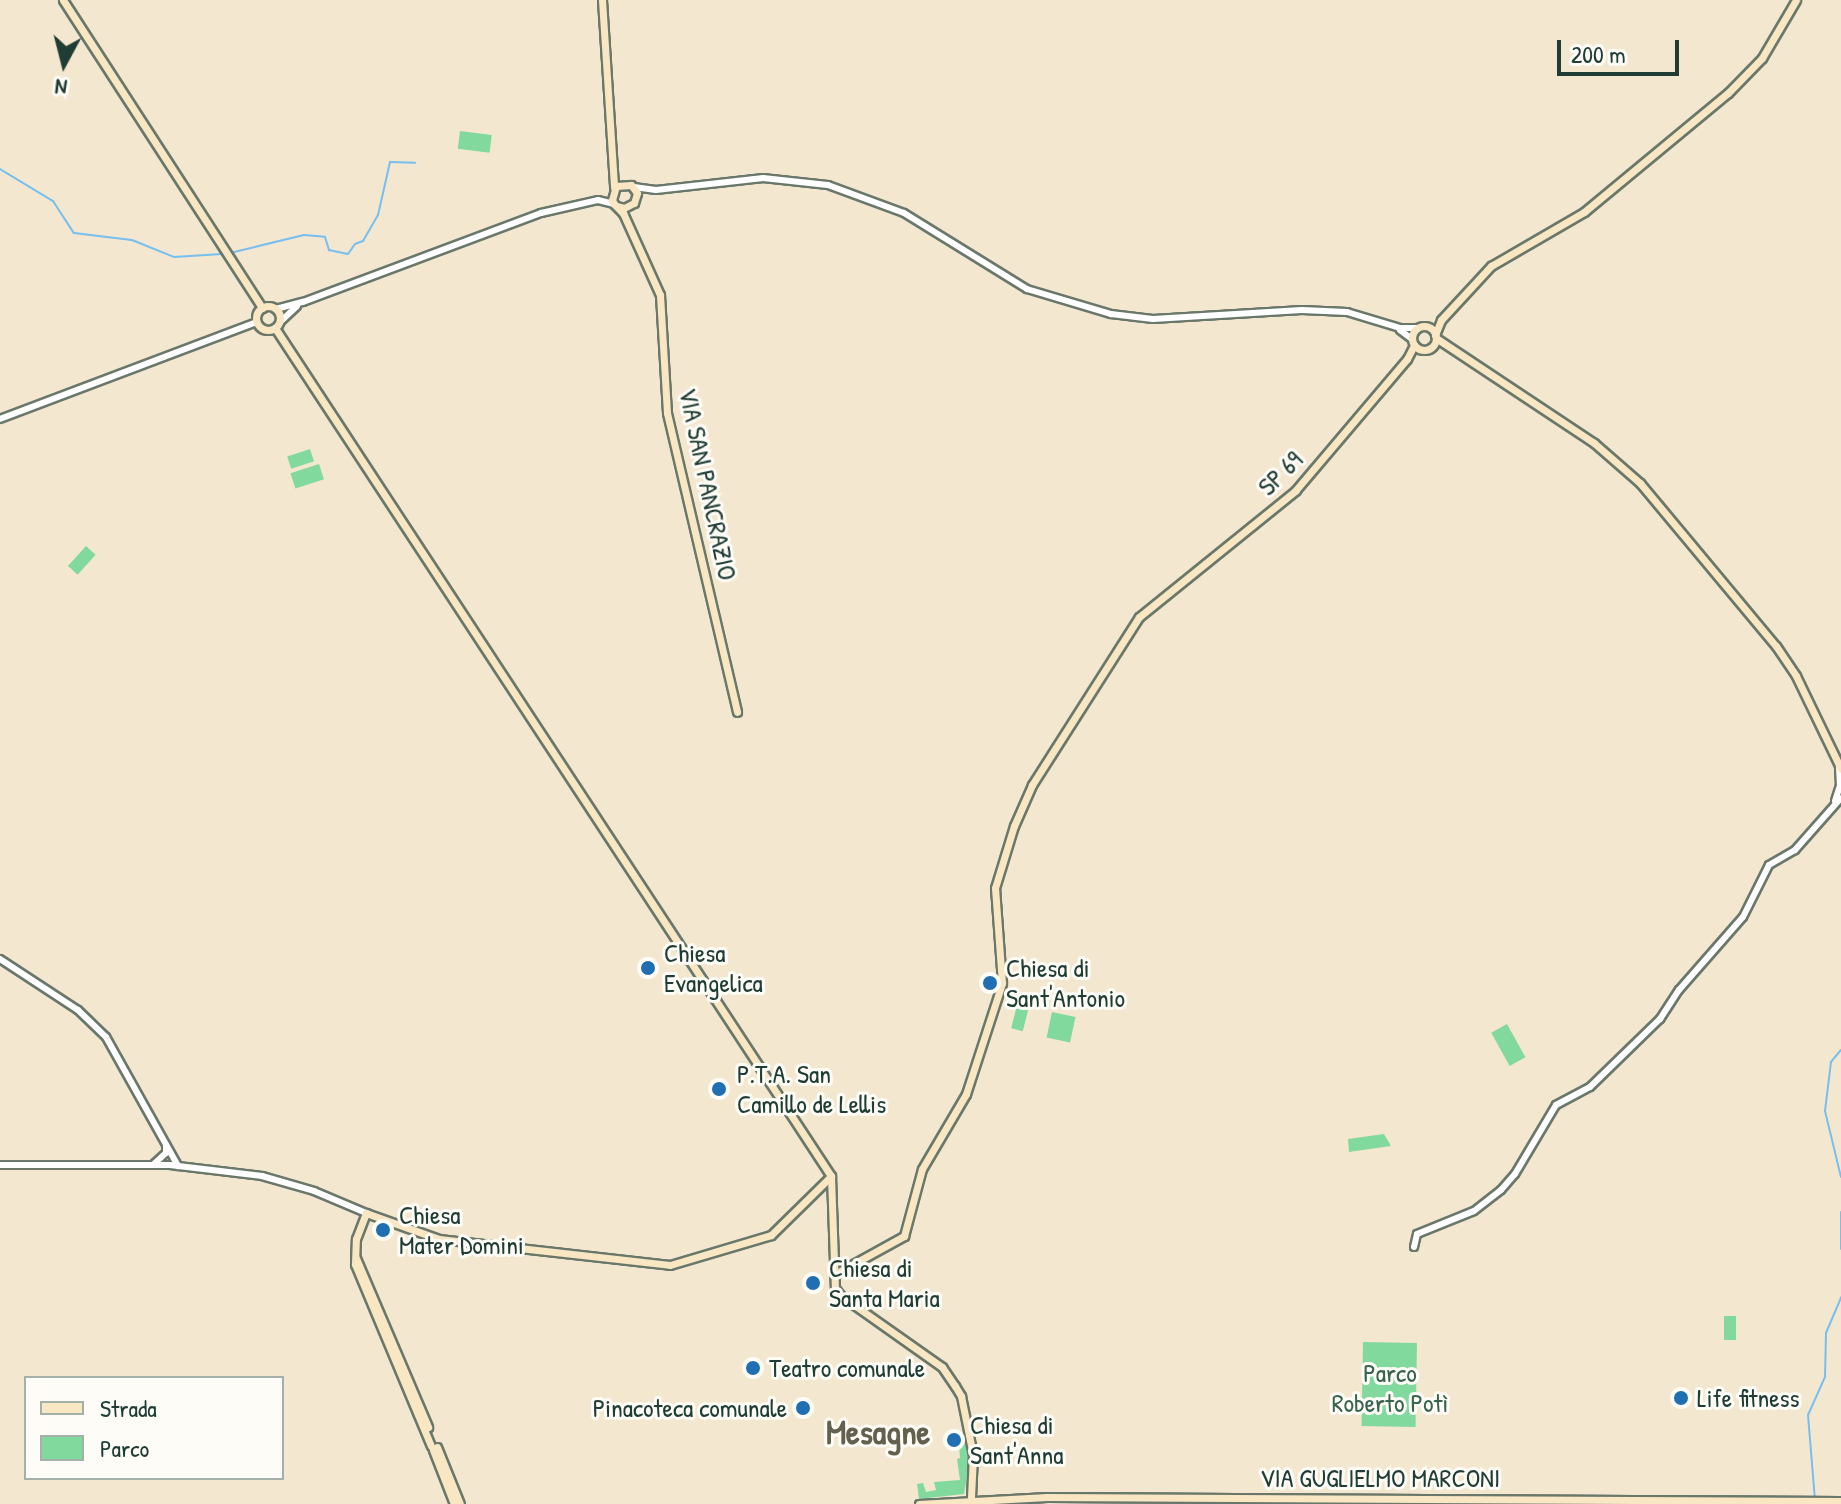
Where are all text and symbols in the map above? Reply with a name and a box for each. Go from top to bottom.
north arrow [24,24,104,104]
scale bar [1561,24,1683,74]
text: 200 m [1571,38,1626,70]
text: N [53,72,69,103]
street label: VIA SAN PANCRAZIO [672,385,744,583]
street label: SP 69 [1251,444,1309,502]
place label: Chiesa Evangelica [664,937,763,998]
place label: Chiesa di Sant'Antonio [1006,952,1125,1014]
marker: Chiesa Evangelica [639,959,657,977]
marker: Chiesa di Sant'Antonio [981,974,999,992]
place label: P.T.A. San Camillo de Lellis [737,1058,886,1120]
marker: P.T.A. San Camillo de Lellis [708,1078,730,1100]
place label: Chiesa Mater Domini [399,1199,524,1260]
marker: Chiesa Mater Domini [374,1221,392,1239]
place label: Chiesa di Santa Maria [829,1252,940,1314]
marker: Chiesa di Santa Maria [804,1274,822,1292]
place label: Teatro comunale [769,1352,925,1384]
park label: Parco Roberto Potì [1332,1357,1448,1418]
marker: Teatro comunale [744,1359,762,1377]
legend [24,1376,284,1480]
place label: Life fitness [1697,1382,1800,1414]
marker: Life fitness [1672,1389,1690,1407]
text: Strada [100,1392,157,1424]
place label: Pinacoteca comunale [593,1392,787,1424]
marker: Pinacoteca comunale [794,1399,812,1417]
place label: Chiesa di Sant'Anna [970,1409,1063,1470]
district label: Mesagne [826,1413,930,1453]
marker: Chiesa di Sant'Anna [945,1431,963,1449]
text: Parco [100,1432,149,1464]
street label: VIA GUGLIELMO MARCONI [1260,1462,1500,1494]

